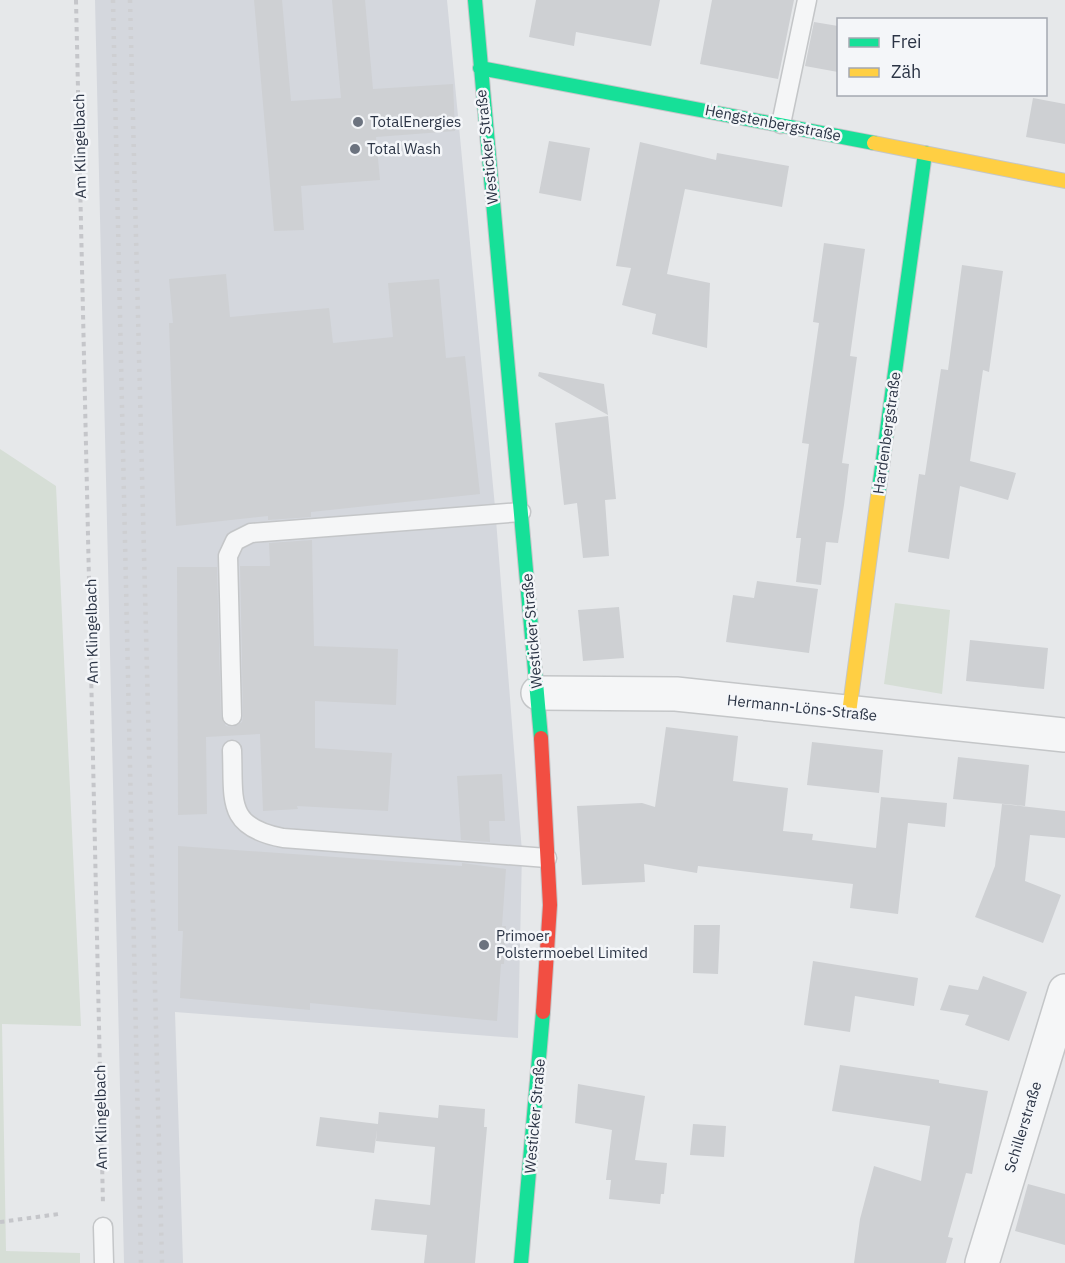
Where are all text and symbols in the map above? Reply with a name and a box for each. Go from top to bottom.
legend [837,18,1047,96]
text: Frei [891,30,922,53]
text: Zäh [891,60,921,83]
street label: Westicker Straße [471,89,502,205]
street label: Am Klingelbach [69,93,90,199]
street label: Hengstenbergstraße [703,100,843,145]
place label: TotalEnergies [370,112,461,131]
marker: TotalEnergies [351,115,365,129]
place label: Total Wash [367,139,441,158]
marker: Total Wash [348,142,362,156]
street label: Hardenbergstraße [869,371,904,495]
street label: Westicker Straße [517,573,546,689]
street label: Am Klingelbach [81,578,102,684]
street label: Hermann-Löns-Straße [726,690,878,725]
place label: Primoer Polstermoebel Limited [496,926,648,962]
marker: Primoer Polstermoebel Limited [477,938,491,952]
street label: Westicker Straße [520,1058,549,1174]
street label: Am Klingelbach [90,1064,111,1170]
street label: Schillerstraße [1000,1079,1045,1175]

